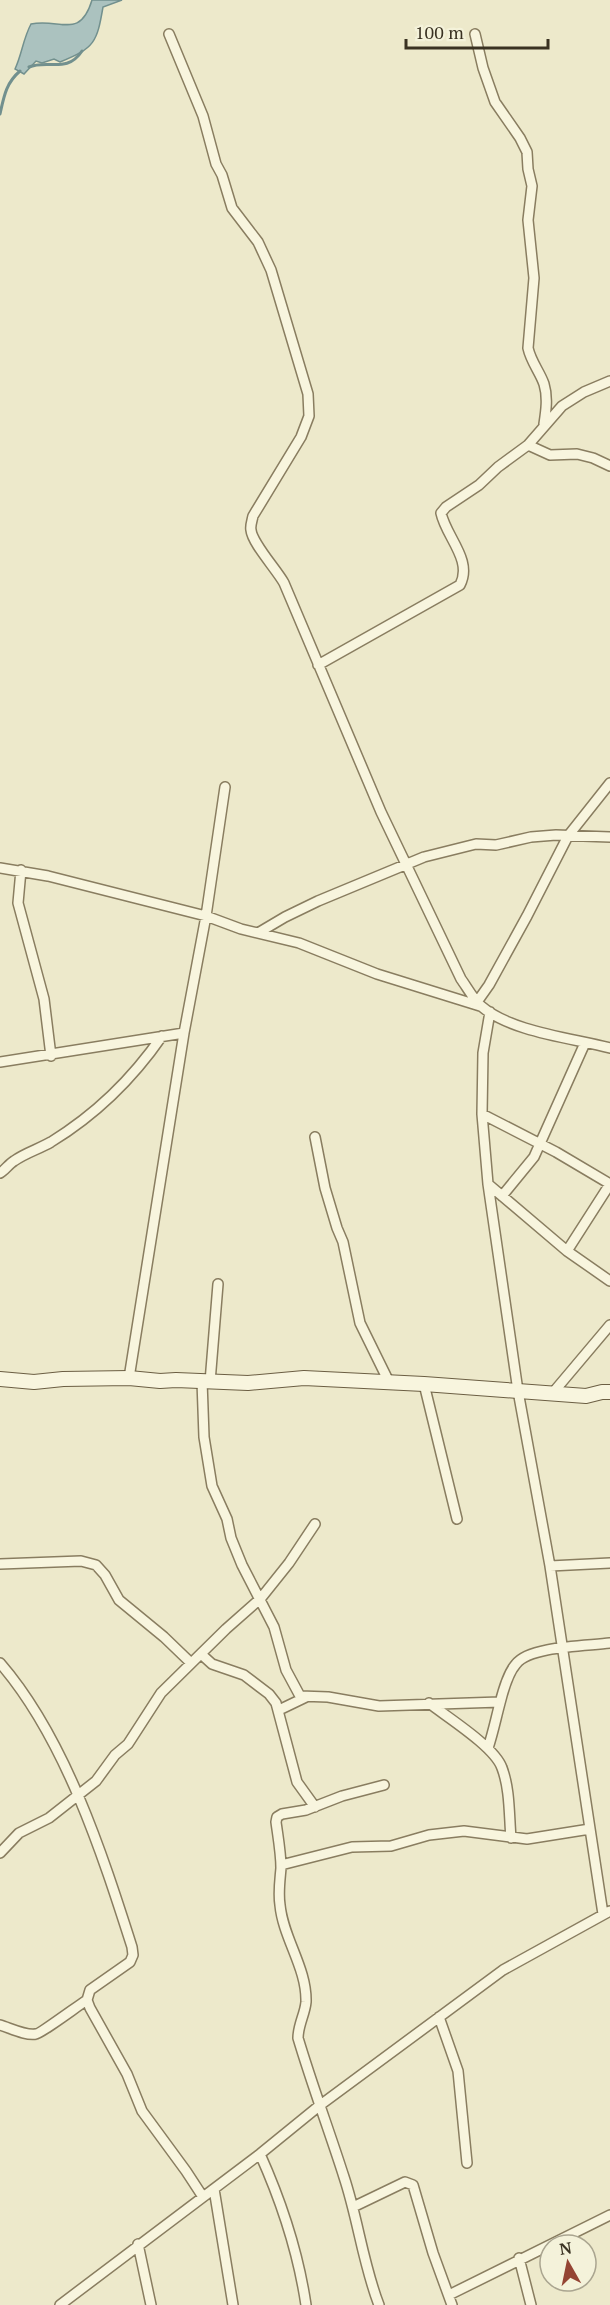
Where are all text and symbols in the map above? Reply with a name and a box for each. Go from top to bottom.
scale bar [406,12,548,50]
text: 100 m [415,20,464,44]
north arrow [538,2233,598,2293]
text: N [558,2236,573,2260]

